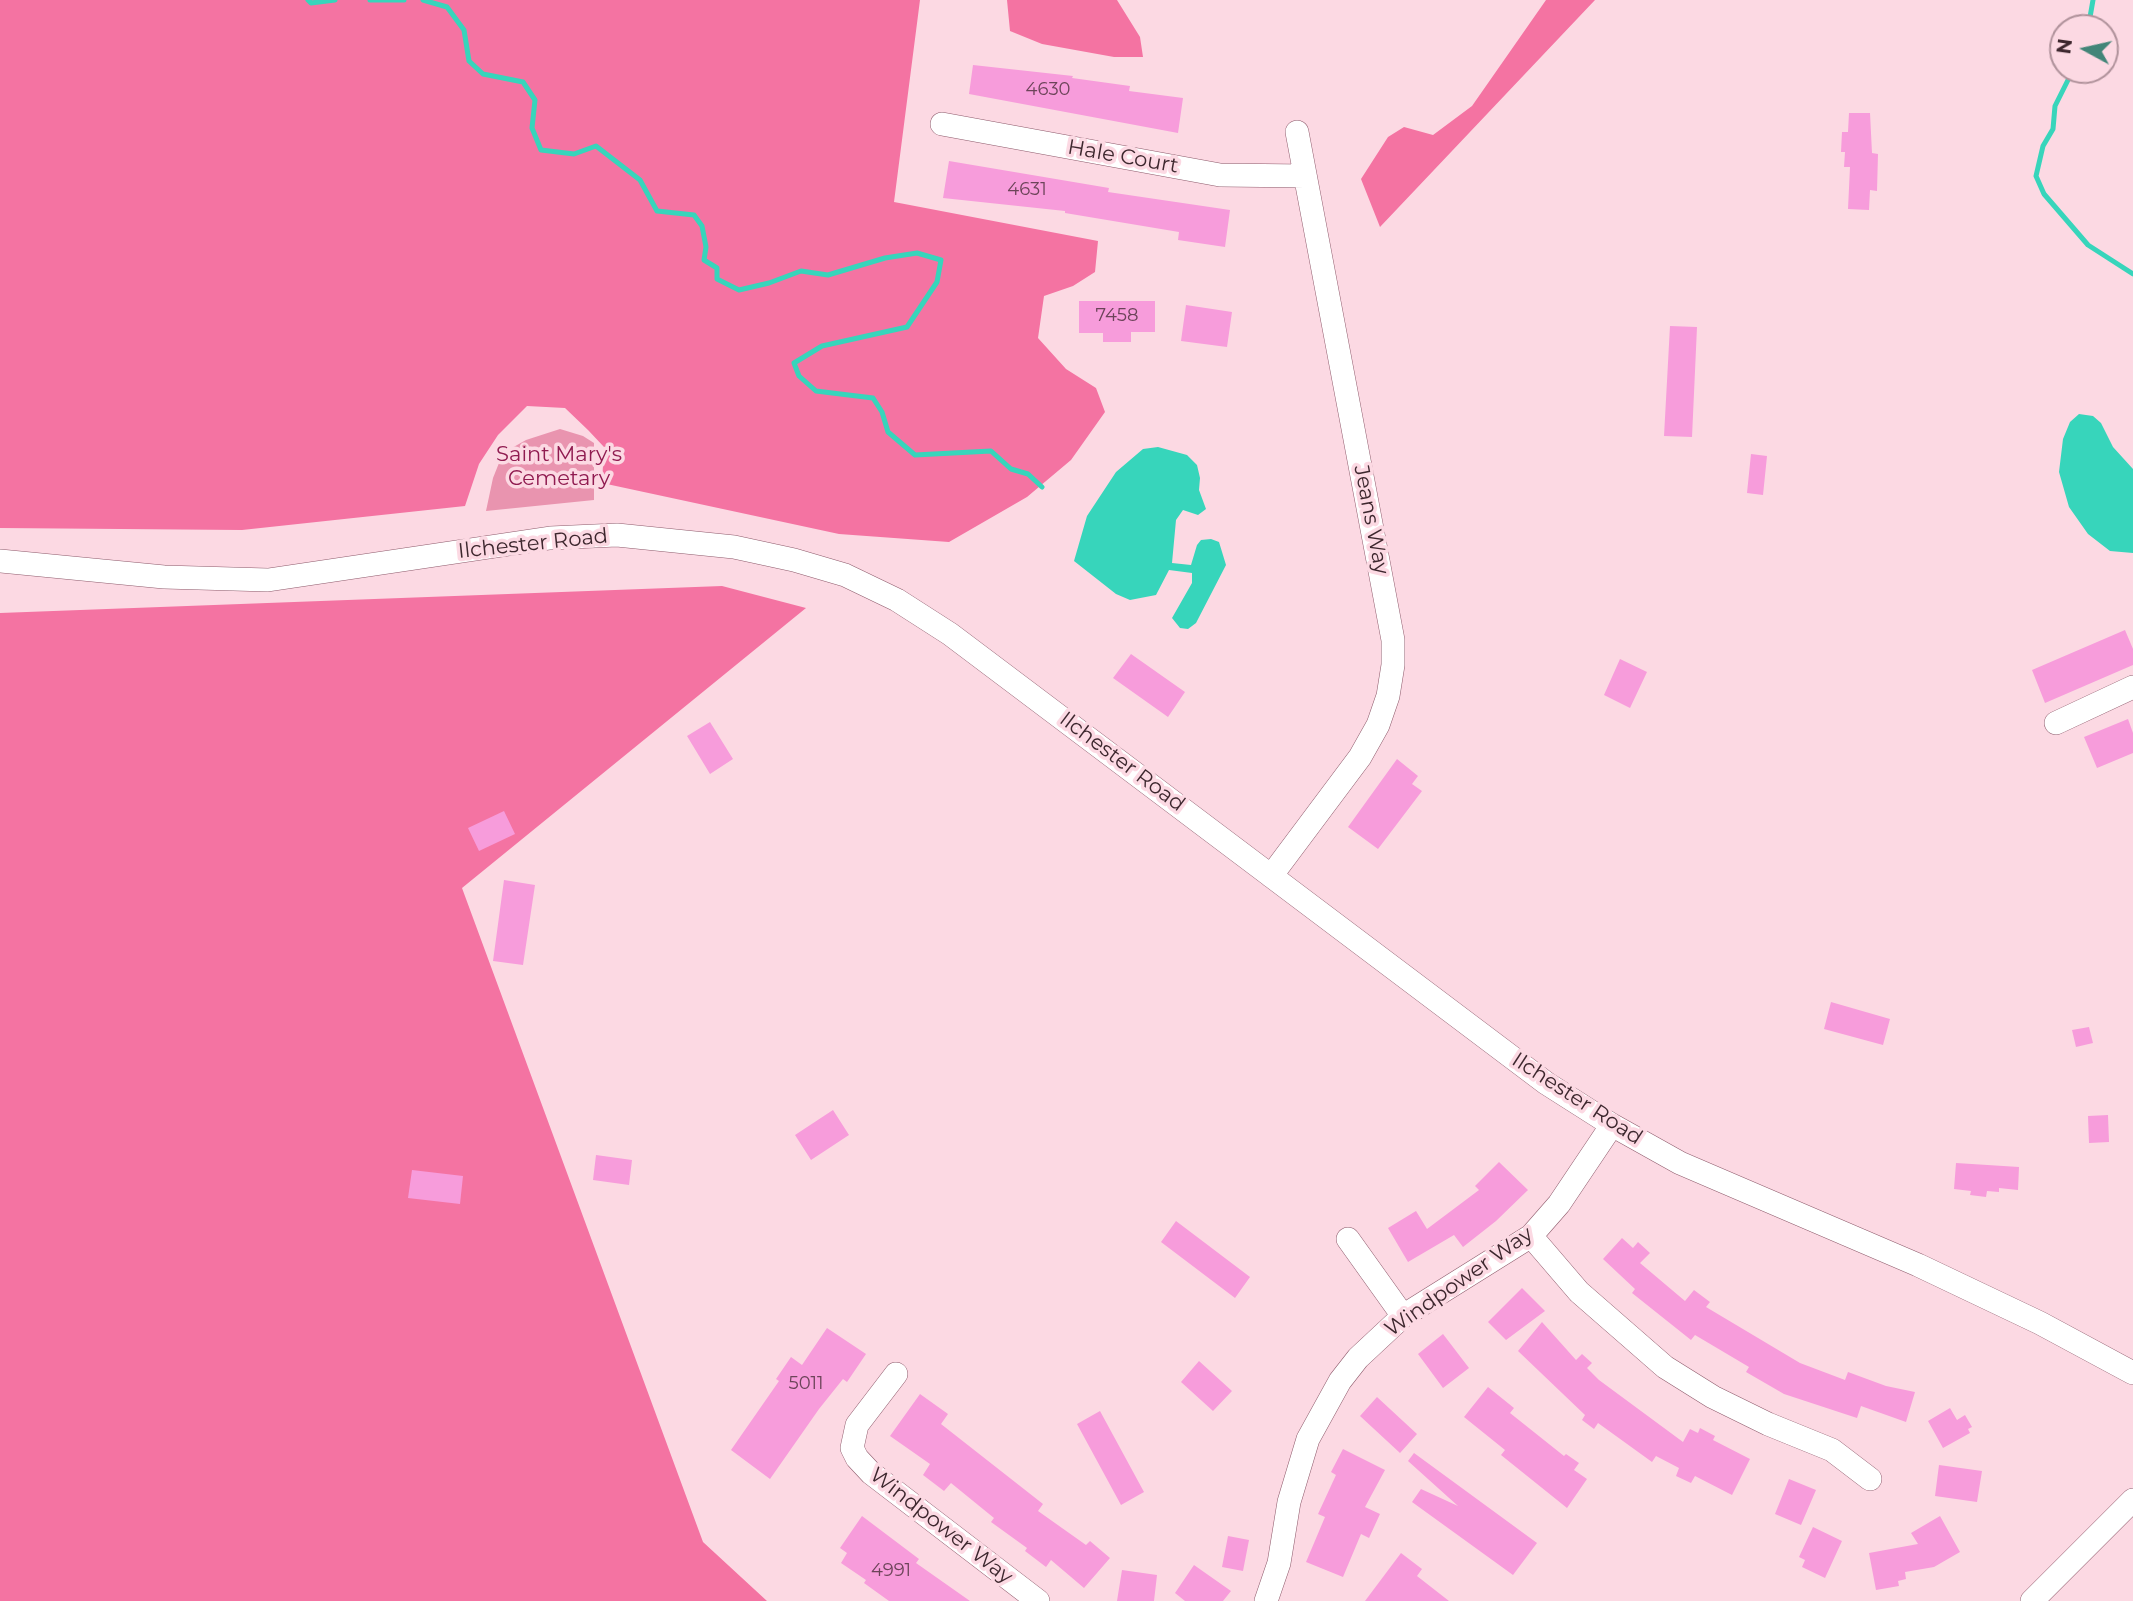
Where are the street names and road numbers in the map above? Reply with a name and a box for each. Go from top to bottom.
street label: Hale Court [1066,135,1180,179]
street label: Jeans Way [1348,463,1394,577]
street label: Ilchester Road [457,524,609,564]
street label: Ilchester Road [1054,707,1190,817]
street label: Ilchester Road [1507,1047,1647,1151]
street label: Windpower Way [1380,1222,1538,1342]
street label: Windpower Way [865,1462,1017,1590]

